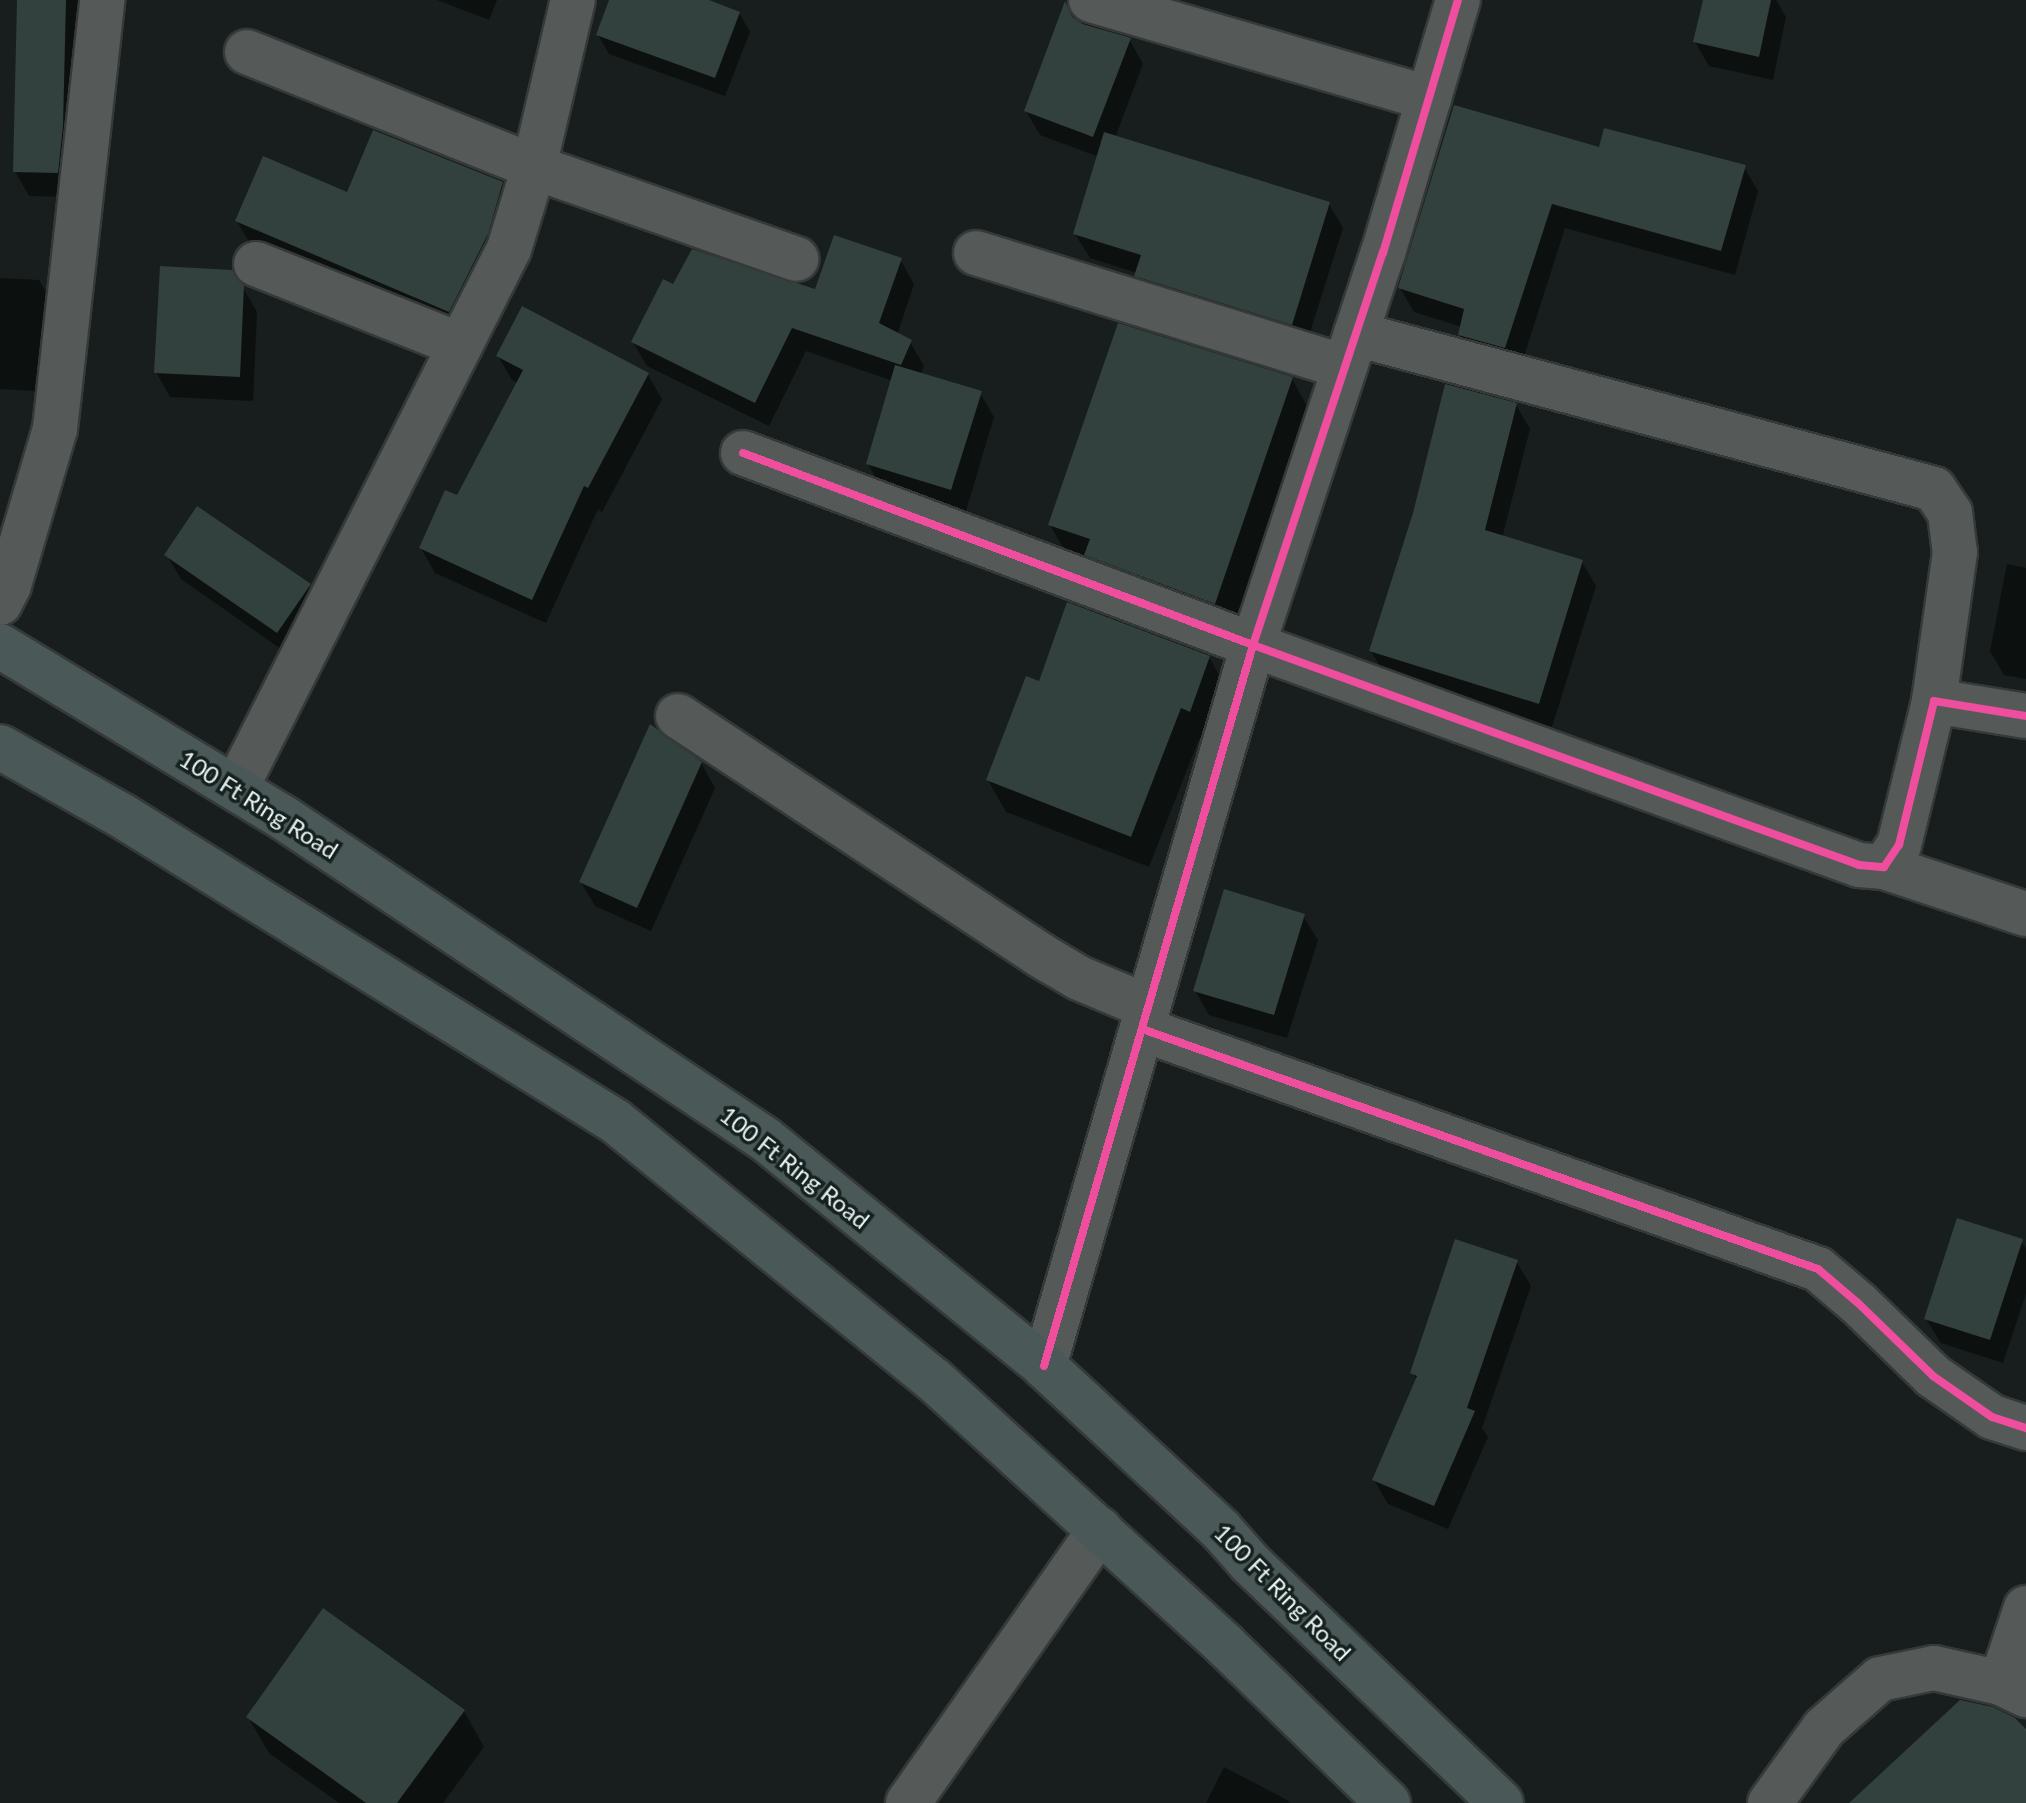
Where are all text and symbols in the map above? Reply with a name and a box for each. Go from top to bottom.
street label: 100 Ft Ring Road [174,744,344,864]
street label: 100 Ft Ring Road [715,1100,875,1234]
street label: 100 Ft Ring Road [1209,1518,1357,1666]

